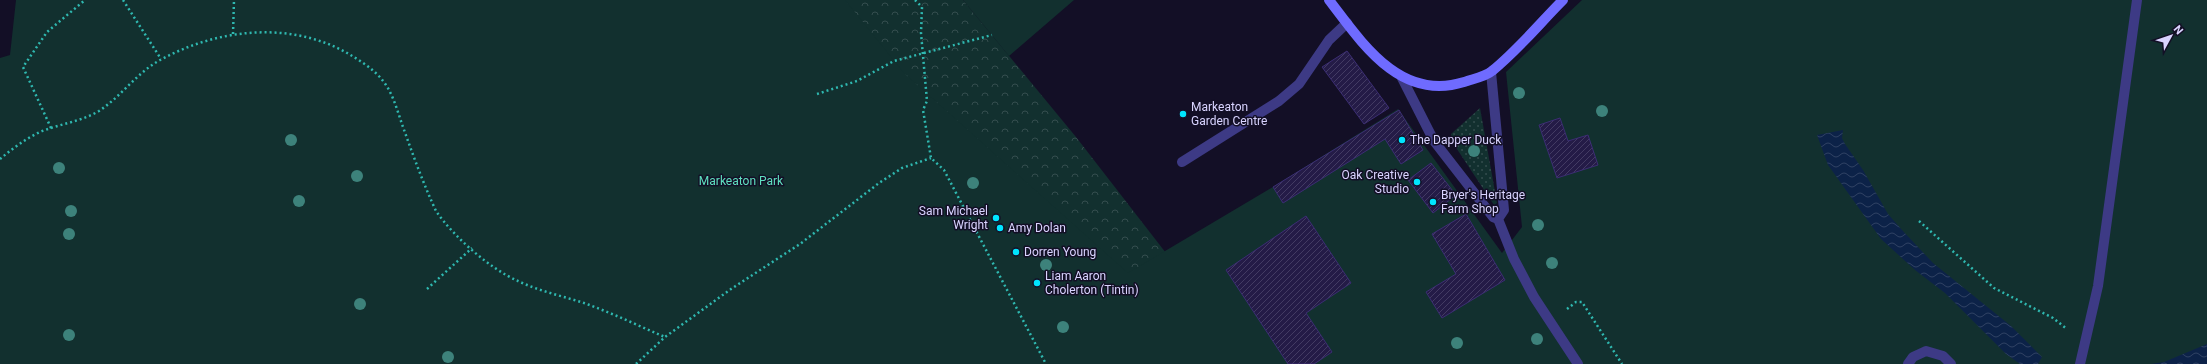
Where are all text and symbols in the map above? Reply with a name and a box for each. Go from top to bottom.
north arrow [2151,16,2191,56]
text: N [2171,23,2186,37]
place label: Markeaton Garden Centre [1191,100,1267,128]
marker: Markeaton Garden Centre [1178,109,1188,119]
place label: The Dapper Duck [1410,133,1502,147]
marker: The Dapper Duck [1397,135,1407,145]
place label: Oak Creative Studio [1342,168,1409,196]
park label: Markeaton Park [699,174,784,188]
marker: Oak Creative Studio [1412,177,1422,187]
place label: Bryer's Heritage Farm Shop [1441,188,1525,216]
marker: Bryer's Heritage Farm Shop [1428,197,1438,207]
place label: Sam Michael Wright [919,204,988,232]
marker: Sam Michael Wright [991,213,1001,223]
place label: Amy Dolan [1008,221,1066,235]
marker: Amy Dolan [995,223,1005,233]
place label: Dorren Young [1024,245,1096,259]
marker: Dorren Young [1011,247,1021,257]
place label: Liam Aaron Cholerton (Tintin) [1045,269,1139,297]
marker: Liam Aaron Cholerton (Tintin) [1032,278,1042,288]

